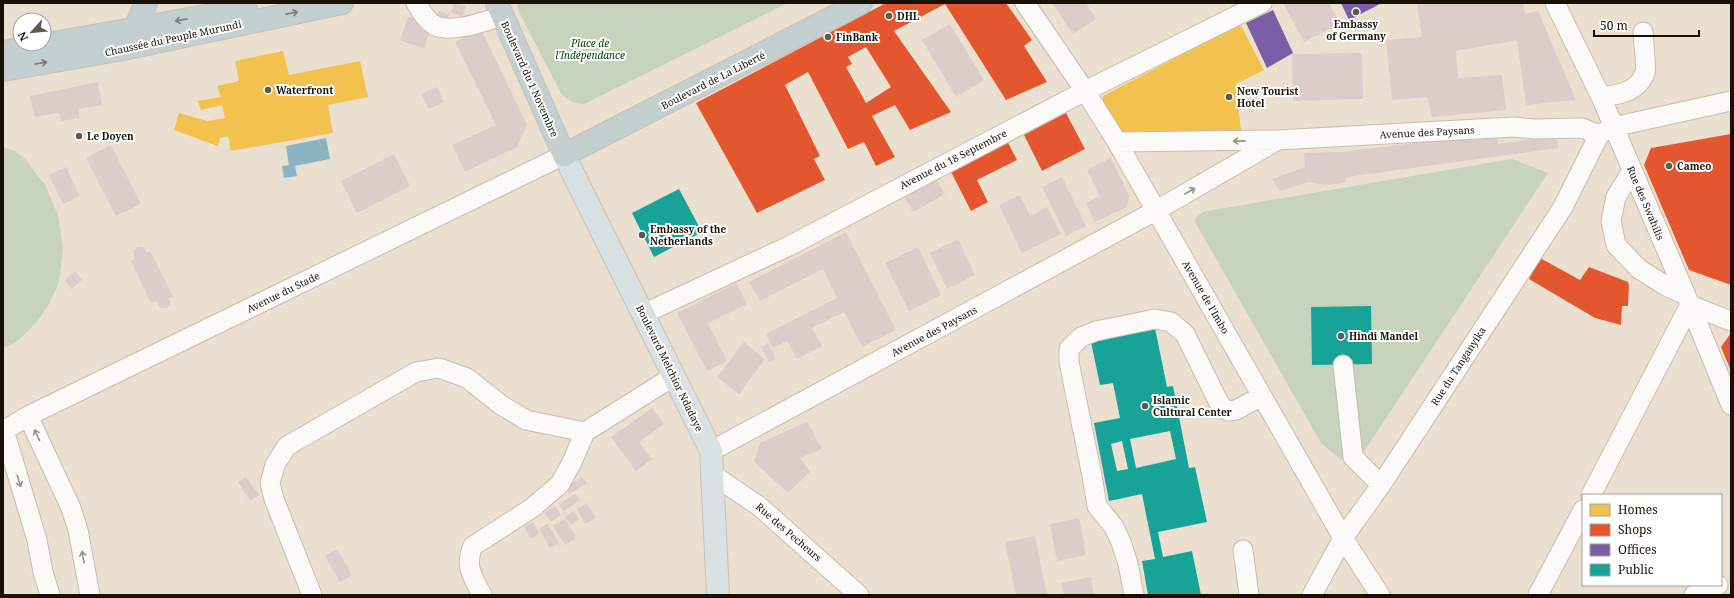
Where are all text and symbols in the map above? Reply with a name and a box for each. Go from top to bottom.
marker: Embassy of Germany [1351,7,1361,17]
one-way arrow [285,9,298,17]
place label: DHL [897,9,920,23]
marker: DHL [884,11,894,21]
north arrow [12,12,52,52]
scale bar [1594,12,1699,38]
street label: Chaussée du Peuple Murundi [103,16,243,59]
one-way arrow [175,16,188,24]
place label: Embassy of Germany [1326,17,1386,43]
text: 50 m [1600,17,1628,34]
street label: Boulevard du 1 Novembre [498,19,562,139]
text: N [14,29,31,44]
place label: FinBank [836,30,879,44]
marker: FinBank [823,32,833,42]
park label: Place de l'Indépendance [555,36,625,62]
street label: Boulevard de La Liberté [659,48,767,112]
one-way arrow [34,59,47,67]
place label: Waterfront [276,83,333,97]
place label: New Tourist Hotel [1237,84,1298,110]
marker: Waterfront [263,85,273,95]
marker: New Tourist Hotel [1224,92,1234,102]
street label: Avenue des Paysans [1379,122,1475,141]
street label: Avenue du 18 Septembre [897,126,1009,192]
place label: Le Doyen [87,129,134,143]
marker: Le Doyen [74,131,84,141]
one-way arrow [1233,137,1246,145]
place label: Cameo [1677,159,1711,173]
marker: Cameo [1664,161,1674,171]
street label: Rue des Swahilis [1624,164,1668,243]
one-way arrow [1184,186,1196,194]
place label: Embassy of the Netherlands [650,222,726,248]
marker: Embassy of the Netherlands [637,230,647,240]
street label: Avenue de l'Imbo [1179,258,1233,337]
street label: Avenue du Stade [244,268,322,316]
street label: Boulevard Melchior Ndadaye [633,302,707,434]
street label: Avenue des Paysans [889,302,980,360]
street label: Rue du Tanganyika [1427,324,1489,408]
place label: Hindi Mandel [1349,329,1418,343]
marker: Hindi Mandel [1336,331,1346,341]
place label: Islamic Cultural Center [1153,393,1233,419]
marker: Islamic Cultural Center [1140,401,1150,411]
one-way arrow [33,430,40,442]
one-way arrow [16,475,23,488]
legend [1582,494,1722,586]
street label: Rue des Pecheurs [753,499,825,565]
text: Homes [1618,501,1658,518]
text: Shops [1618,521,1652,538]
text: Offices [1618,541,1657,558]
one-way arrow [79,550,87,563]
text: Public [1618,561,1654,578]

